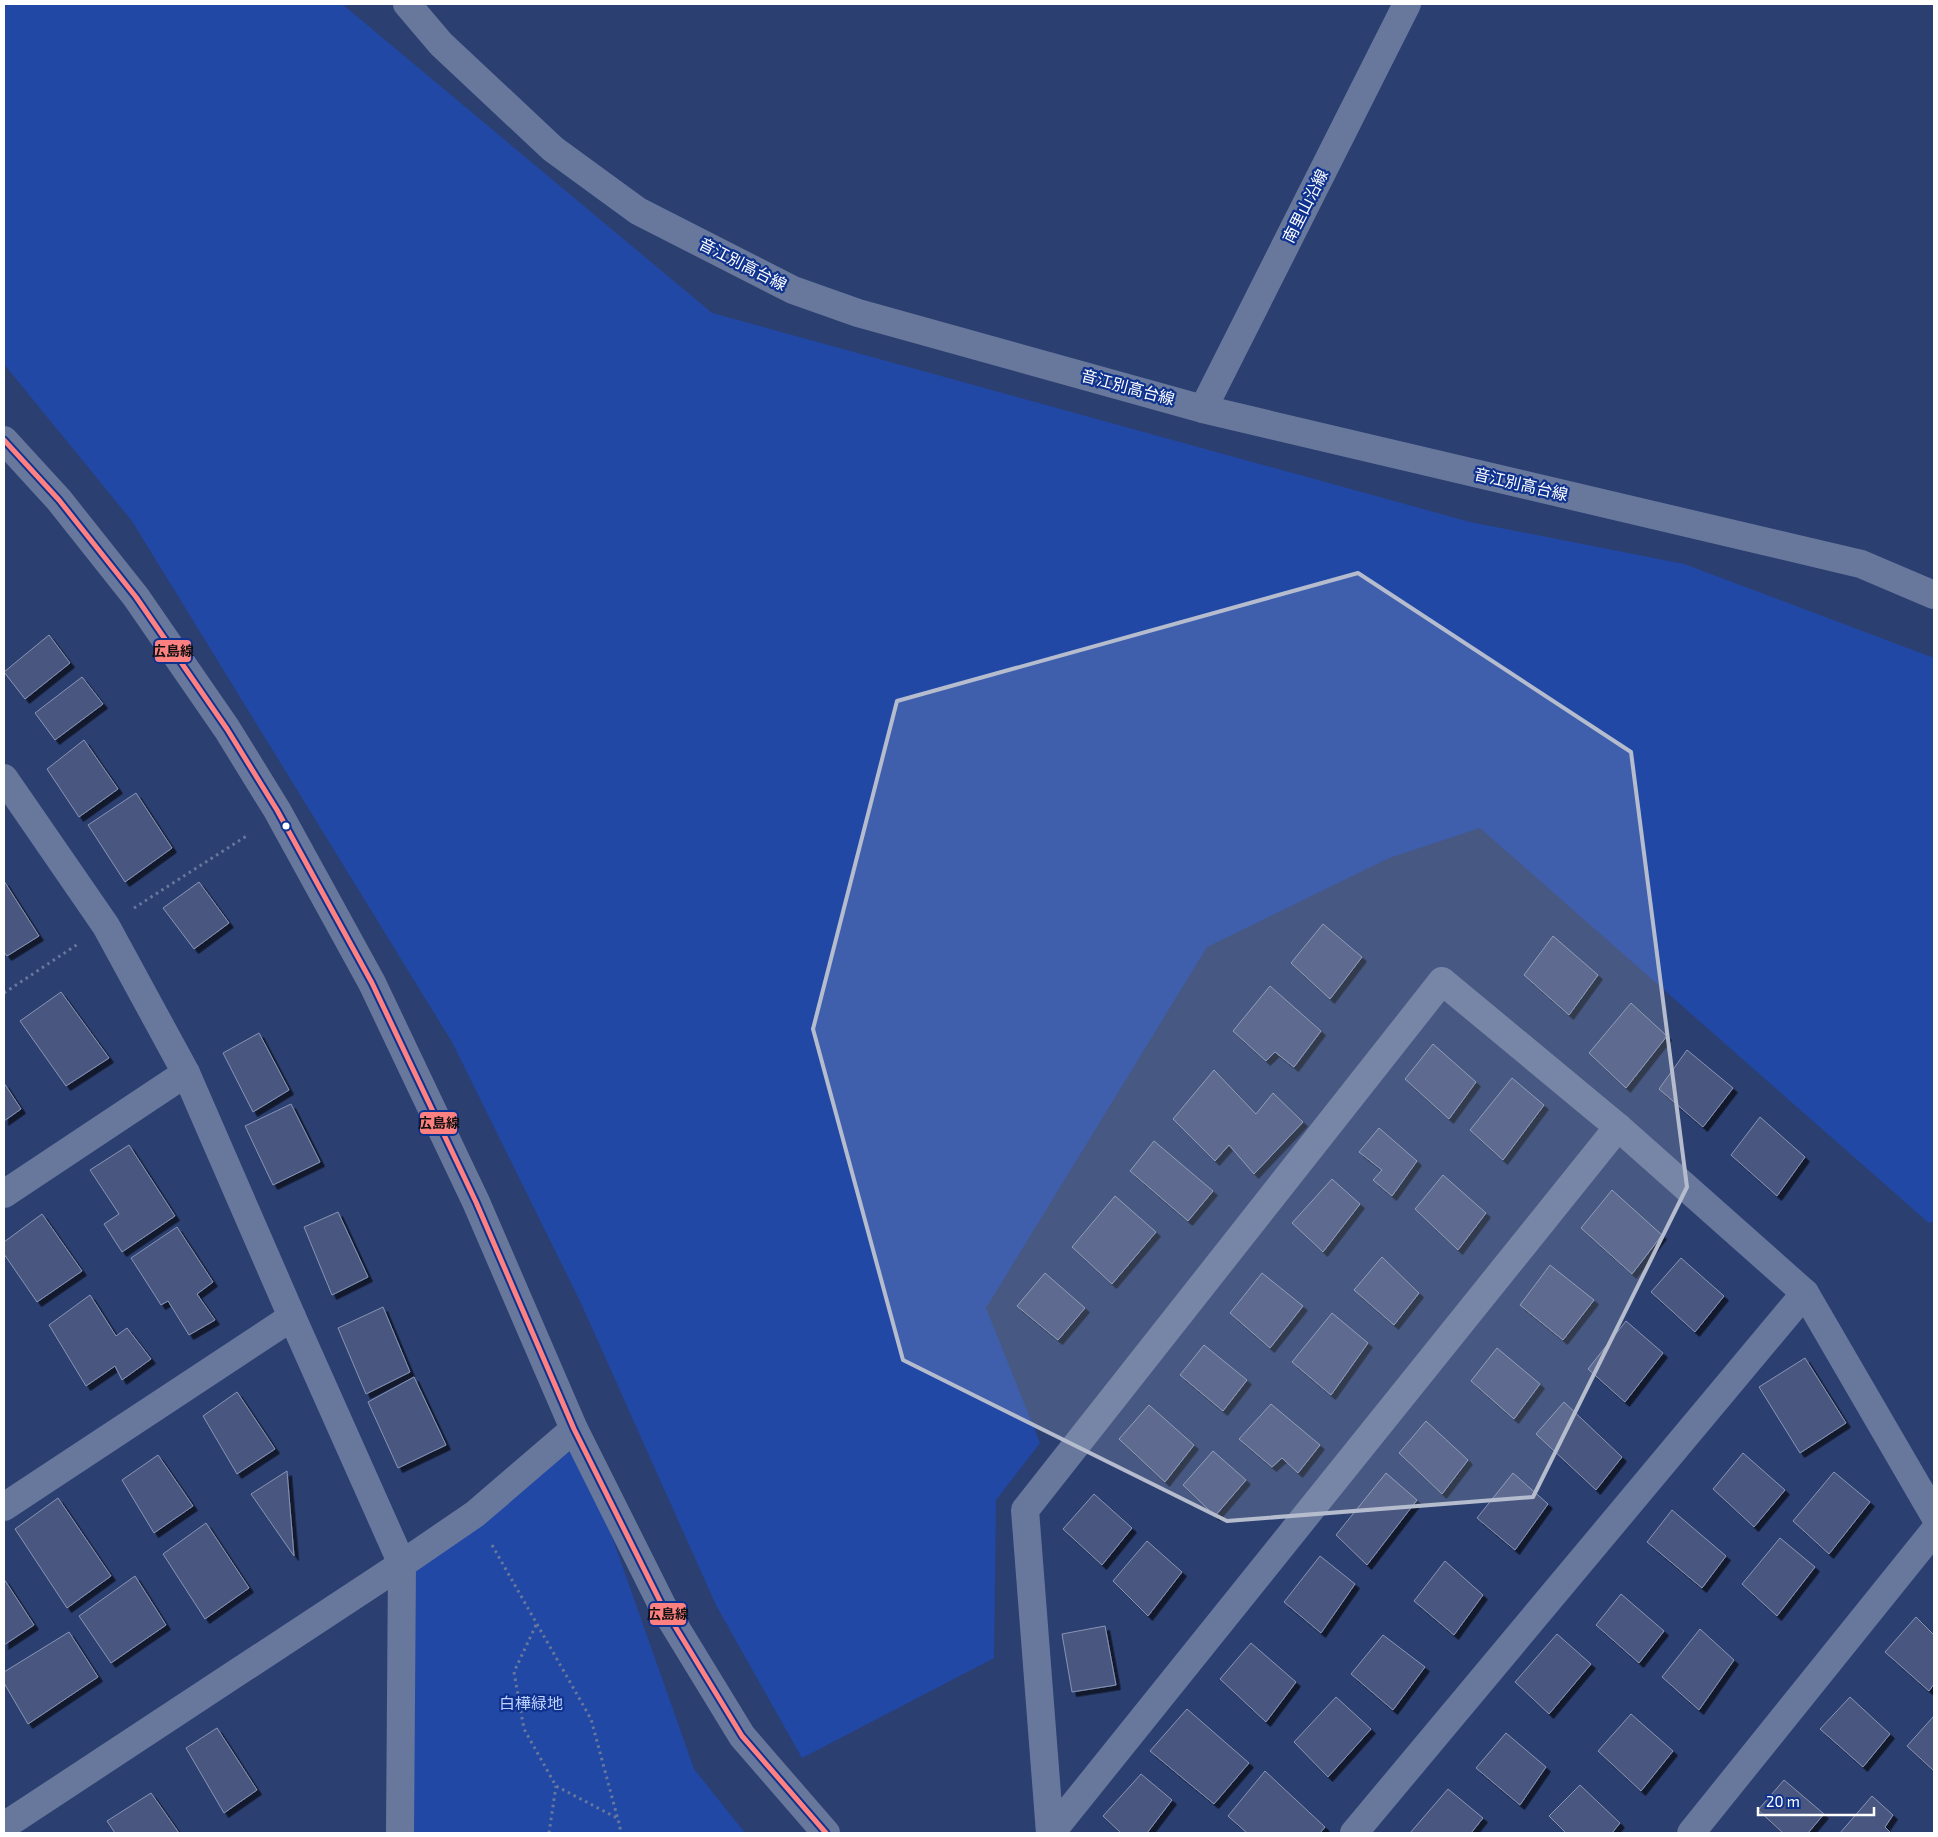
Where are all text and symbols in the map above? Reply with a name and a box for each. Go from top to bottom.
street label: 南里山沿線 [1278,166,1331,246]
street label: 音江別高台線 [696,233,790,294]
street label: 音江別高台線 [1079,365,1177,408]
street label: 音江別高台線 [1472,463,1570,504]
line badge: 広島線 [154,639,192,663]
text: 広島線 [152,642,194,659]
unlabelled marker [281,821,291,831]
line badge: 広島線 [419,1111,458,1135]
text: 広島線 [418,1114,460,1131]
line badge: 広島線 [649,1602,687,1626]
text: 広島線 [647,1605,689,1622]
park label: 白樺緑地 [499,1693,563,1712]
scale bar [1758,1784,1874,1816]
text: 20 m [1766,1792,1800,1810]

